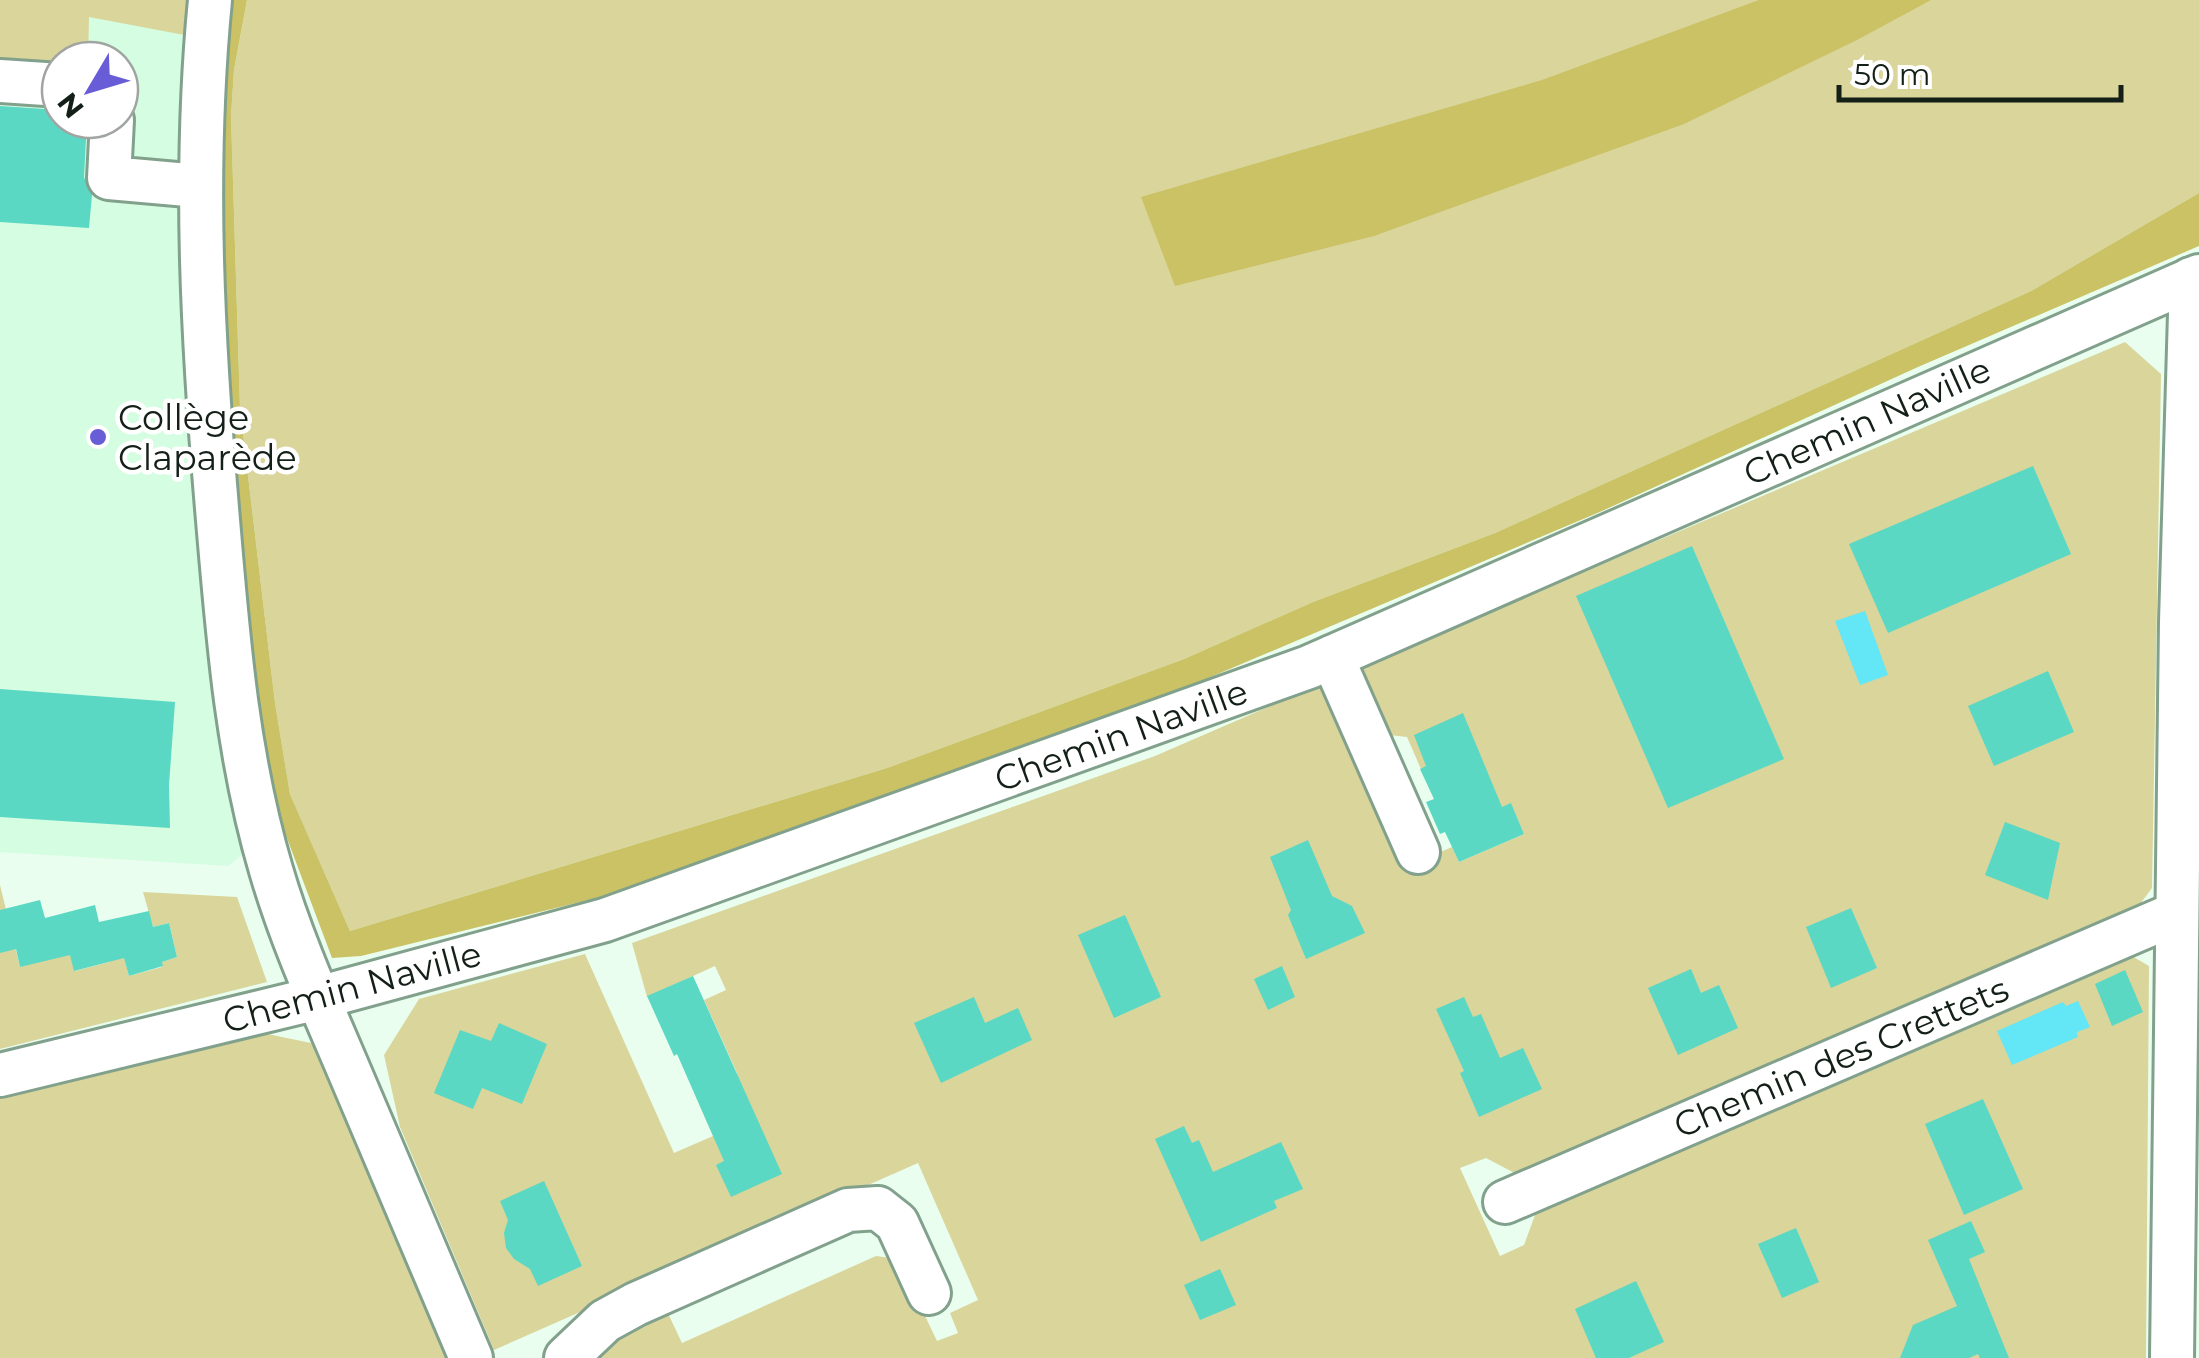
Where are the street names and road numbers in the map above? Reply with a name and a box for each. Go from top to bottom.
street label: Chemin Naville [1737,347,1997,495]
street label: Chemin Naville [989,669,1253,801]
street label: Chemin Naville [218,932,486,1042]
street label: Chemin des Crettets [1667,967,2015,1147]

